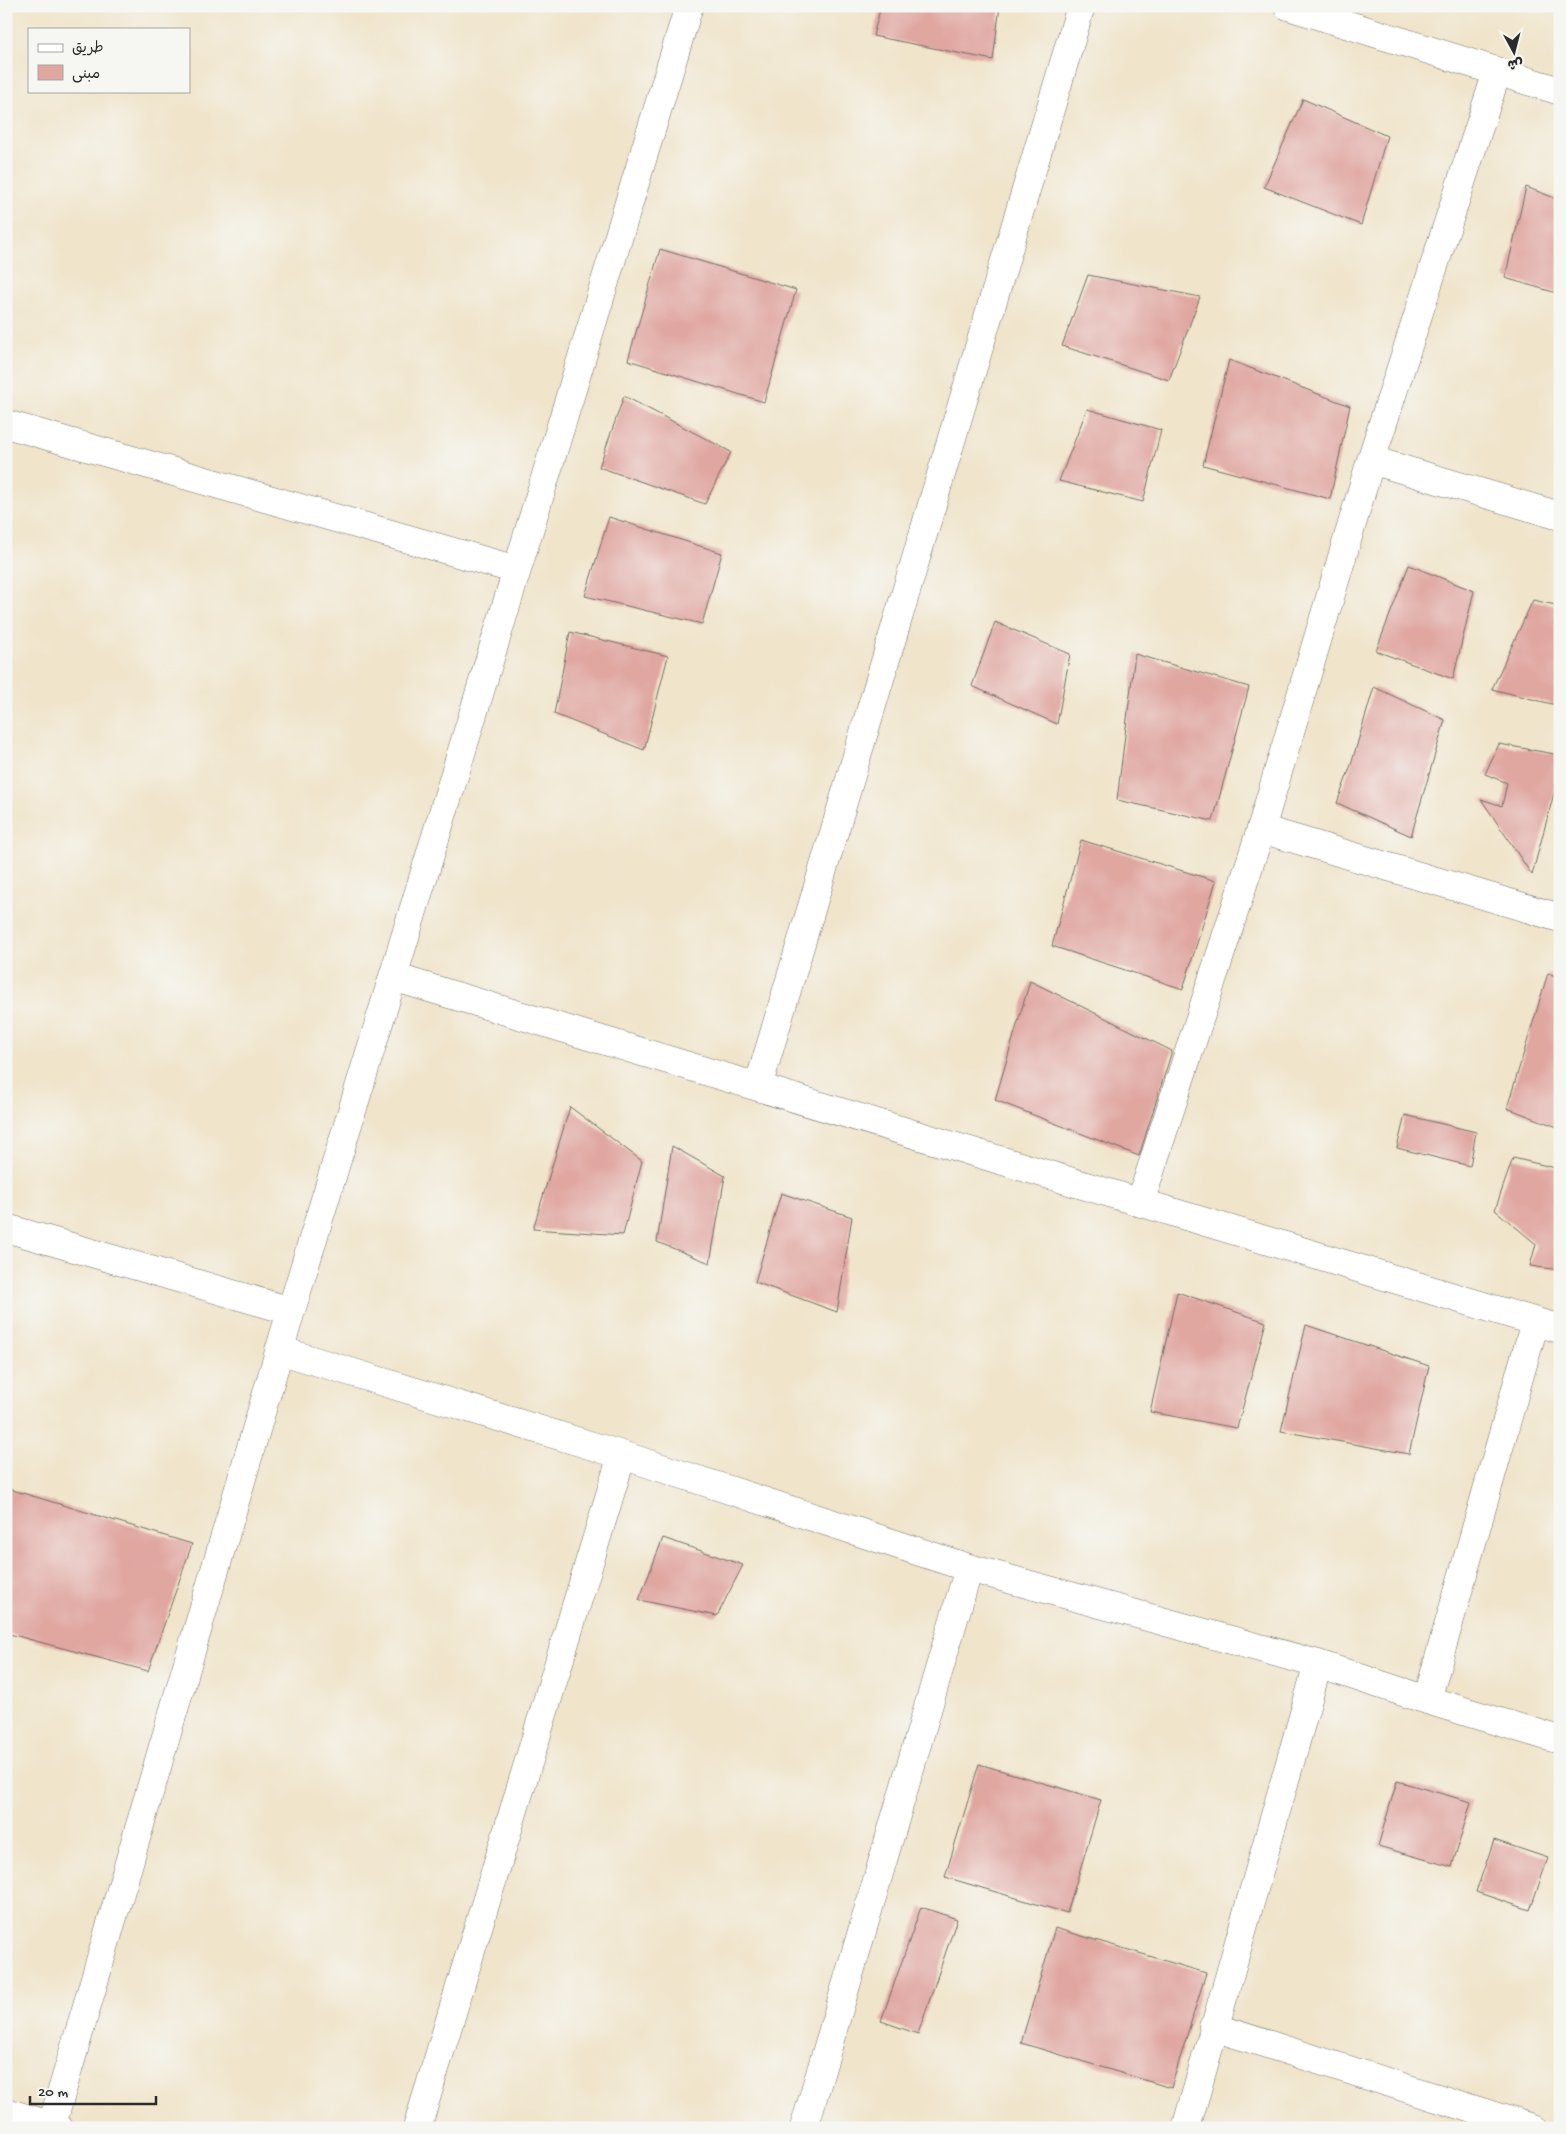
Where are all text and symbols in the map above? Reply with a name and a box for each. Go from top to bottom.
legend [28,28,190,92]
north arrow [1488,28,1538,78]
text: طريق [72,40,104,58]
text: ش [1507,53,1524,72]
text: مبنى [72,66,100,84]
scale bar [30,2074,156,2106]
text: 20 m [38,2084,68,2102]

